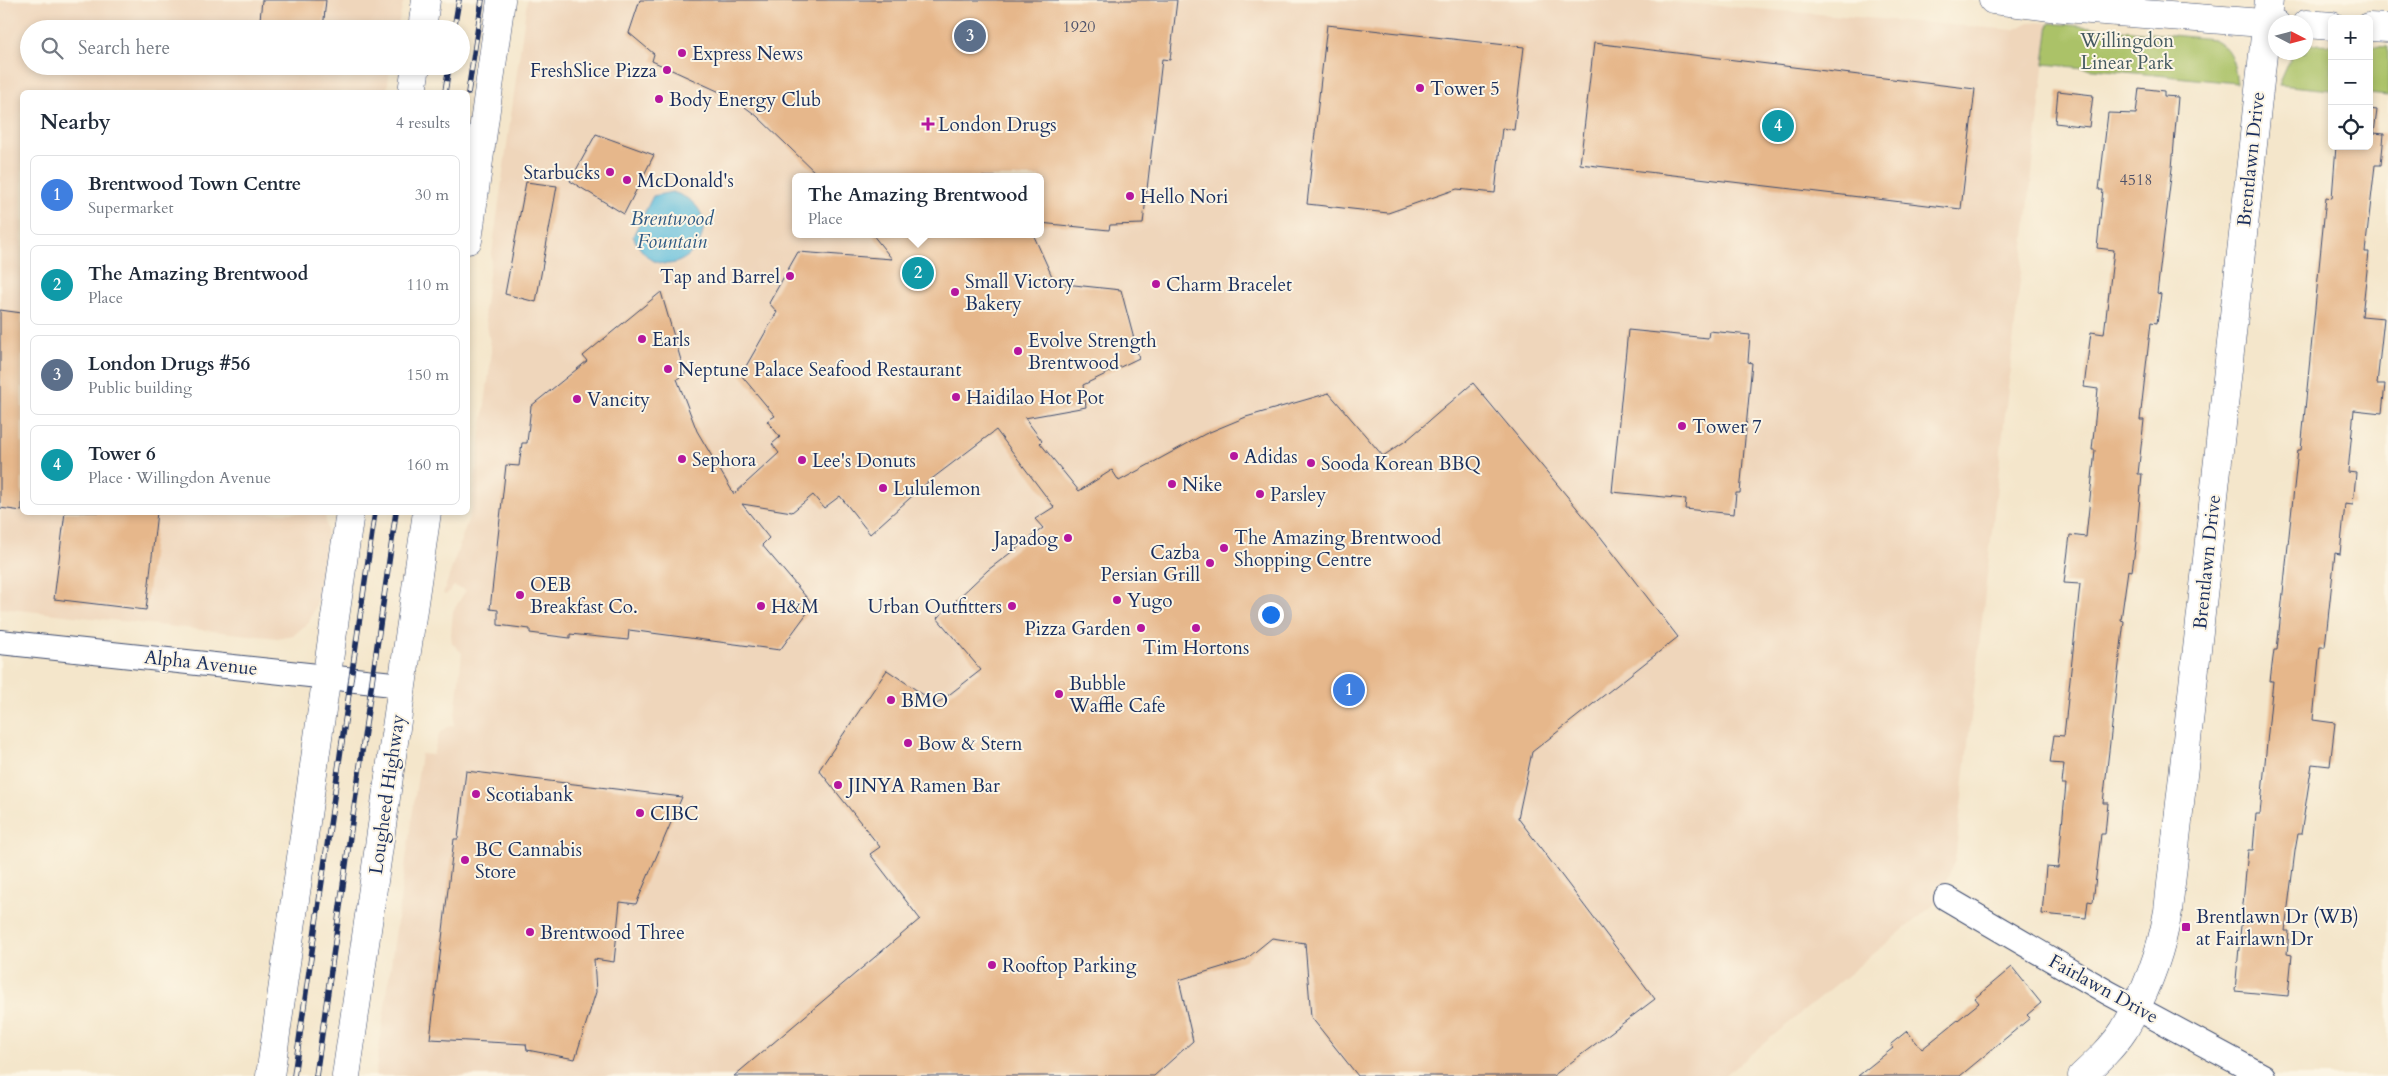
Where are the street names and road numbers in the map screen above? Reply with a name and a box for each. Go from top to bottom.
street label: Brentlawn Drive [2231,90,2271,228]
street label: Brentlawn Drive [2187,493,2227,631]
street label: Alpha Avenue [143,644,259,682]
street label: Lougheed Highway [363,712,411,876]
street label: Fairlawn Drive [2044,948,2163,1030]

